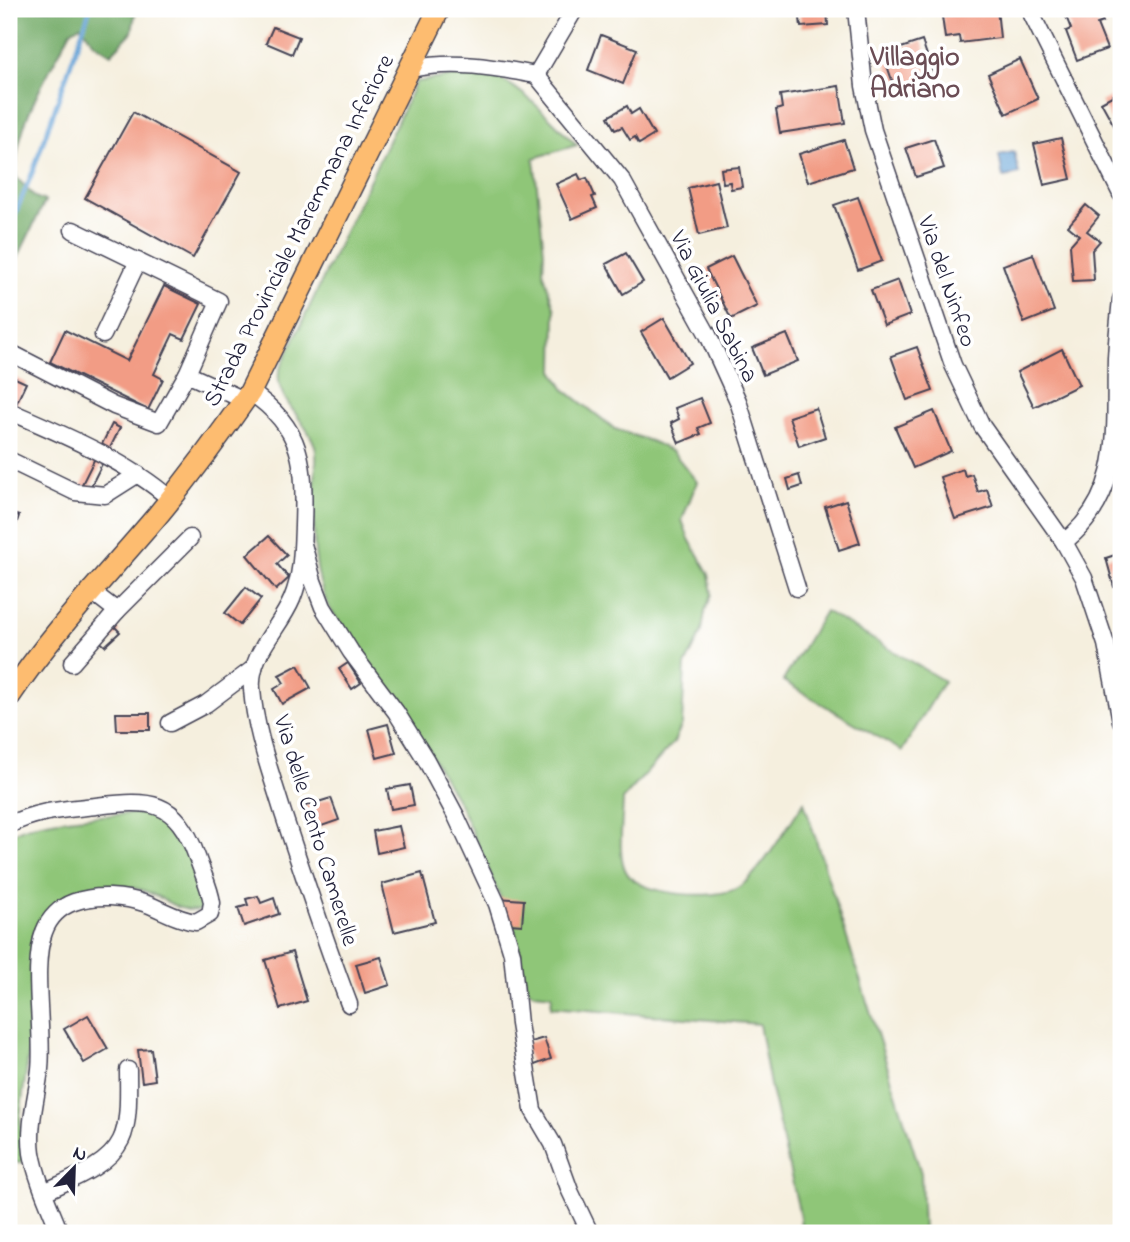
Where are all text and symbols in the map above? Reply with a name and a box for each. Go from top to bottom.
district label: Villaggio Adriano [870,38,960,111]
street label: Strada Provinciale Maremmana Inferiore [196,49,405,413]
street label: Via del Ninfeo [907,211,984,352]
street label: Via Giulia Sabina [659,224,766,389]
street label: Via delle Cento Camerelle [263,710,366,951]
north arrow [38,1134,108,1204]
text: N [68,1140,91,1170]

